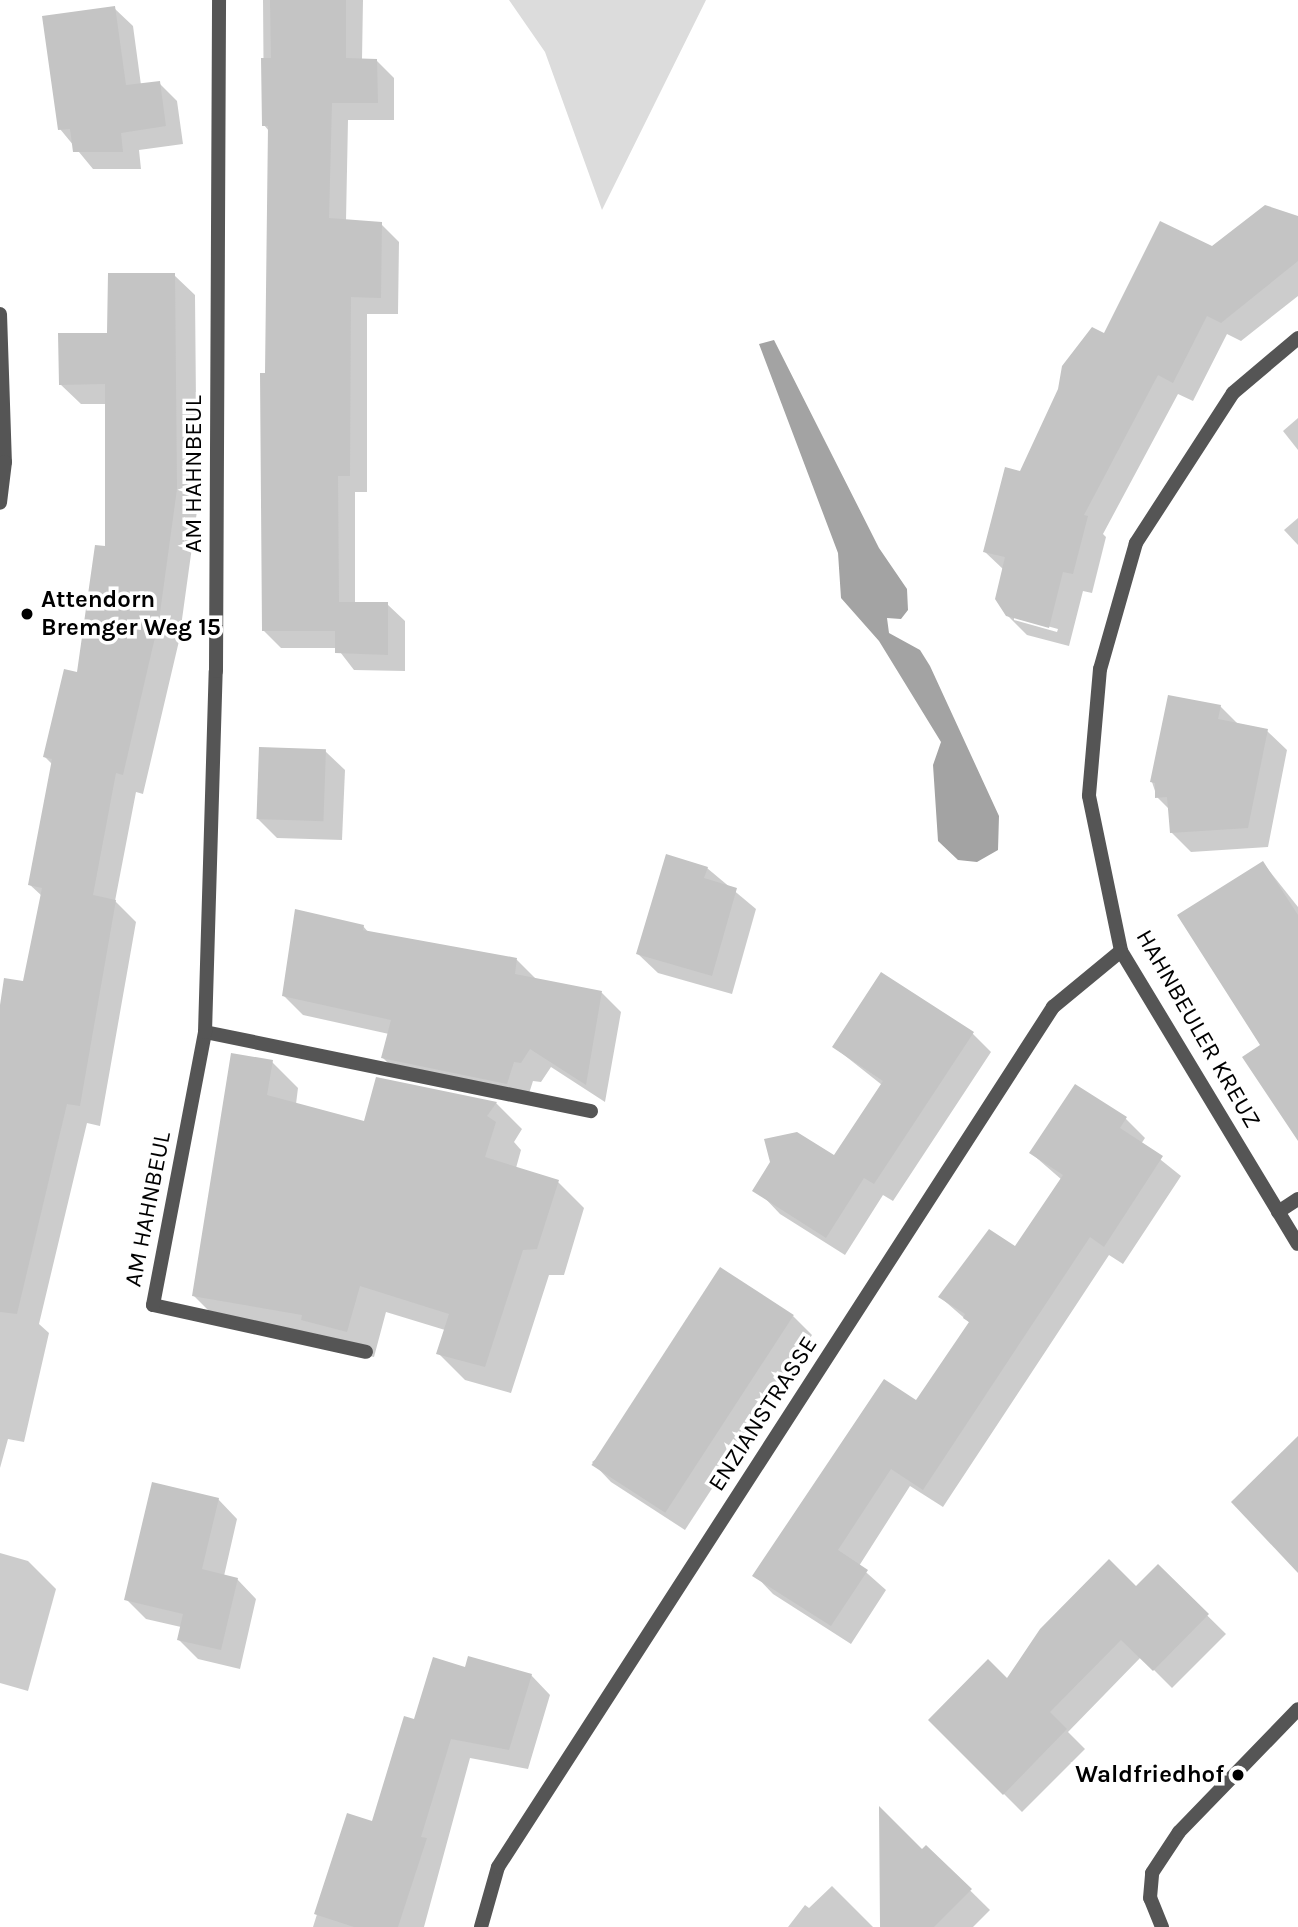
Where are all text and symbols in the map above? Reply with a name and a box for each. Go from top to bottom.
street label: AM HAHNBEUL [180,395,208,553]
place label: Attendorn Bremger Weg 15 [41,586,221,642]
marker: Attendorn Bremger Weg 15 [19,606,35,622]
street label: HAHNBEULER KREUZ [1130,925,1266,1133]
street label: AM HAHNBEUL [119,1129,177,1289]
street label: ENZIANSTRASSE [702,1331,824,1497]
place label: Waldfriedhof [1075,1761,1224,1789]
marker: Waldfriedhof [1230,1767,1246,1783]

